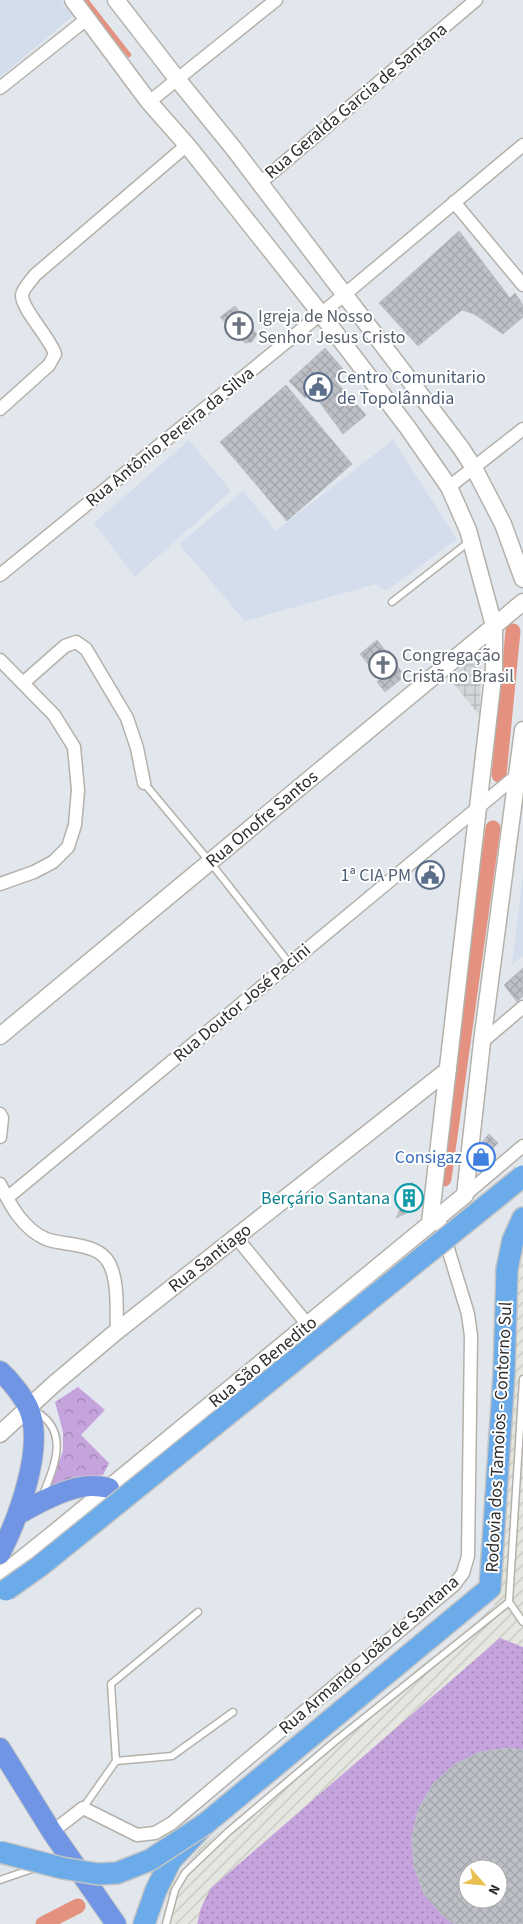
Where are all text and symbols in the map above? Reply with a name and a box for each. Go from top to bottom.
street label: Rua Geralda Garcia de Santana [259,17,453,185]
place label: Igreja de Nosso Senhor Jesus Cristo [258,304,406,350]
church icon: Igreja de Nosso Senhor Jesus Cristo [224,311,254,341]
street label: Rua Antônio Pereira da Silva [80,361,260,513]
place label: Centro Comunitario de Topolânndia [337,365,486,411]
public building icon: Centro Comunitario de Topolânndia [303,372,333,402]
place label: Congregação Cristã no Brasil [402,643,514,689]
church icon: Congregação Cristã no Brasil [368,650,398,680]
street label: Rua Onofre Santos [200,765,324,873]
public building icon: 1ª CIA PM [415,860,445,890]
place label: 1ª CIA PM [341,863,411,888]
street label: Rua Doutor José Pacini [168,938,316,1068]
shop icon: Consigaz [466,1142,496,1172]
place label: Consigaz [395,1145,462,1170]
building icon: Berçário Santana [394,1183,424,1213]
place label: Berçário Santana [261,1186,390,1211]
street label: Rua Santiago [163,1218,257,1298]
street label: Rodovia dos Tamoios - Contorno Sul [479,1301,519,1573]
street label: Rua São Benedito [203,1310,323,1414]
street label: Rua Armando João de Santana [274,1570,464,1740]
north arrow [458,1859,508,1909]
text: N [483,1881,505,1898]

